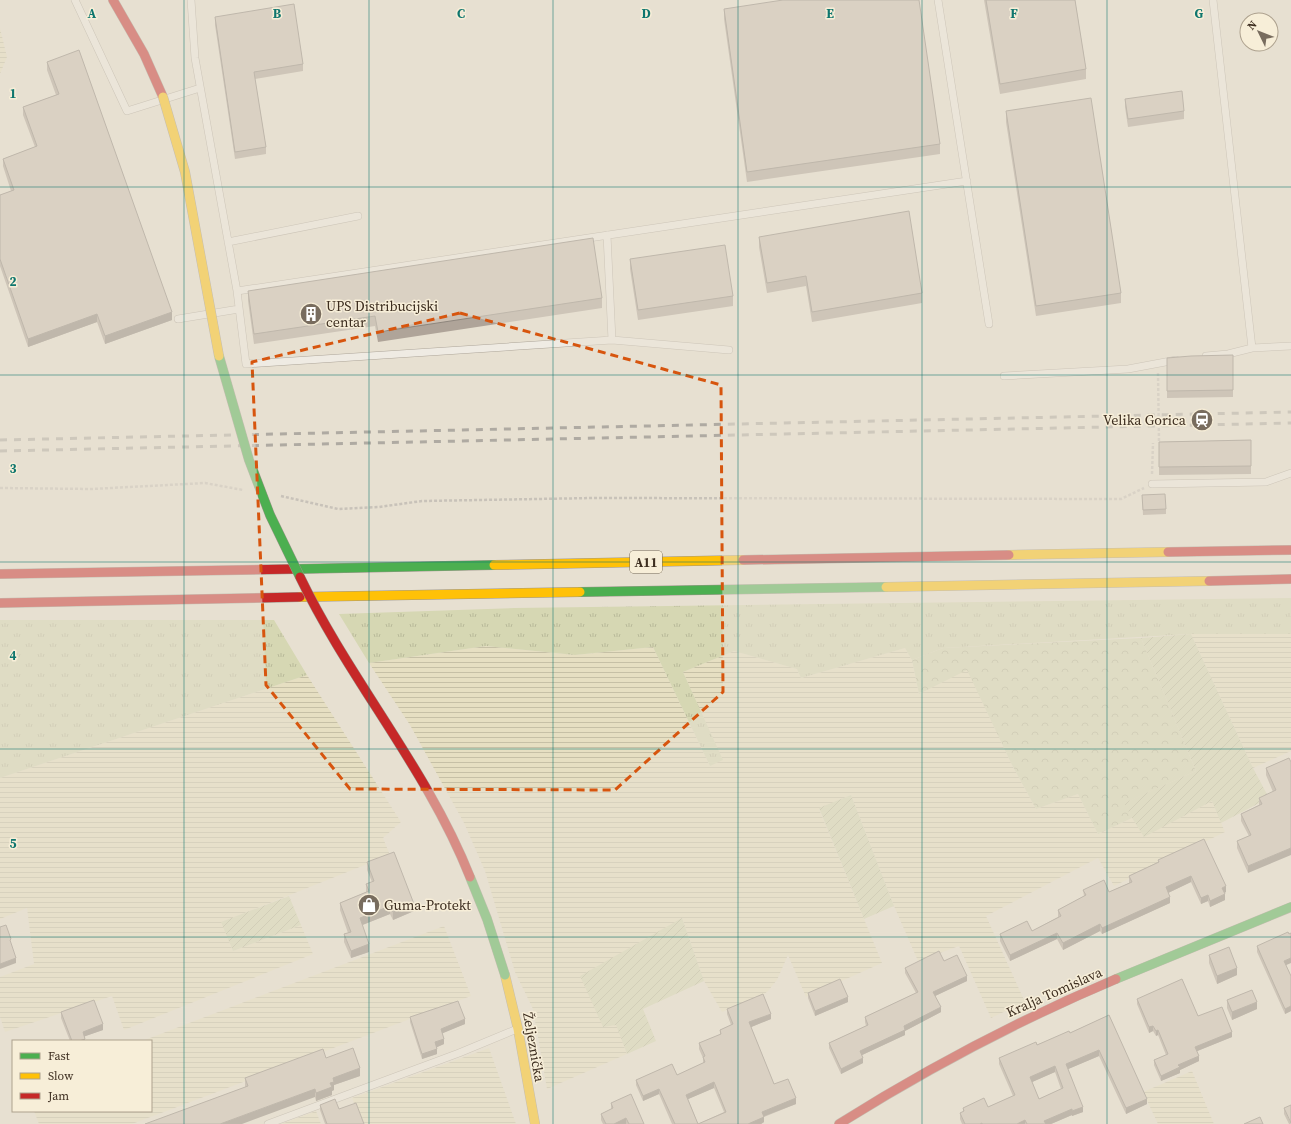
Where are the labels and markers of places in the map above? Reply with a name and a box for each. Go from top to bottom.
place label: UPS Distribucijski centar [326,296,438,332]
building icon: UPS Distribucijski centar [298,301,324,327]
station icon: Velika Gorica [1189,407,1215,433]
place label: Velika Gorica [1103,410,1187,430]
shop icon: Guma-Protekt [356,892,382,918]
place label: Guma-Protekt [384,895,471,915]

